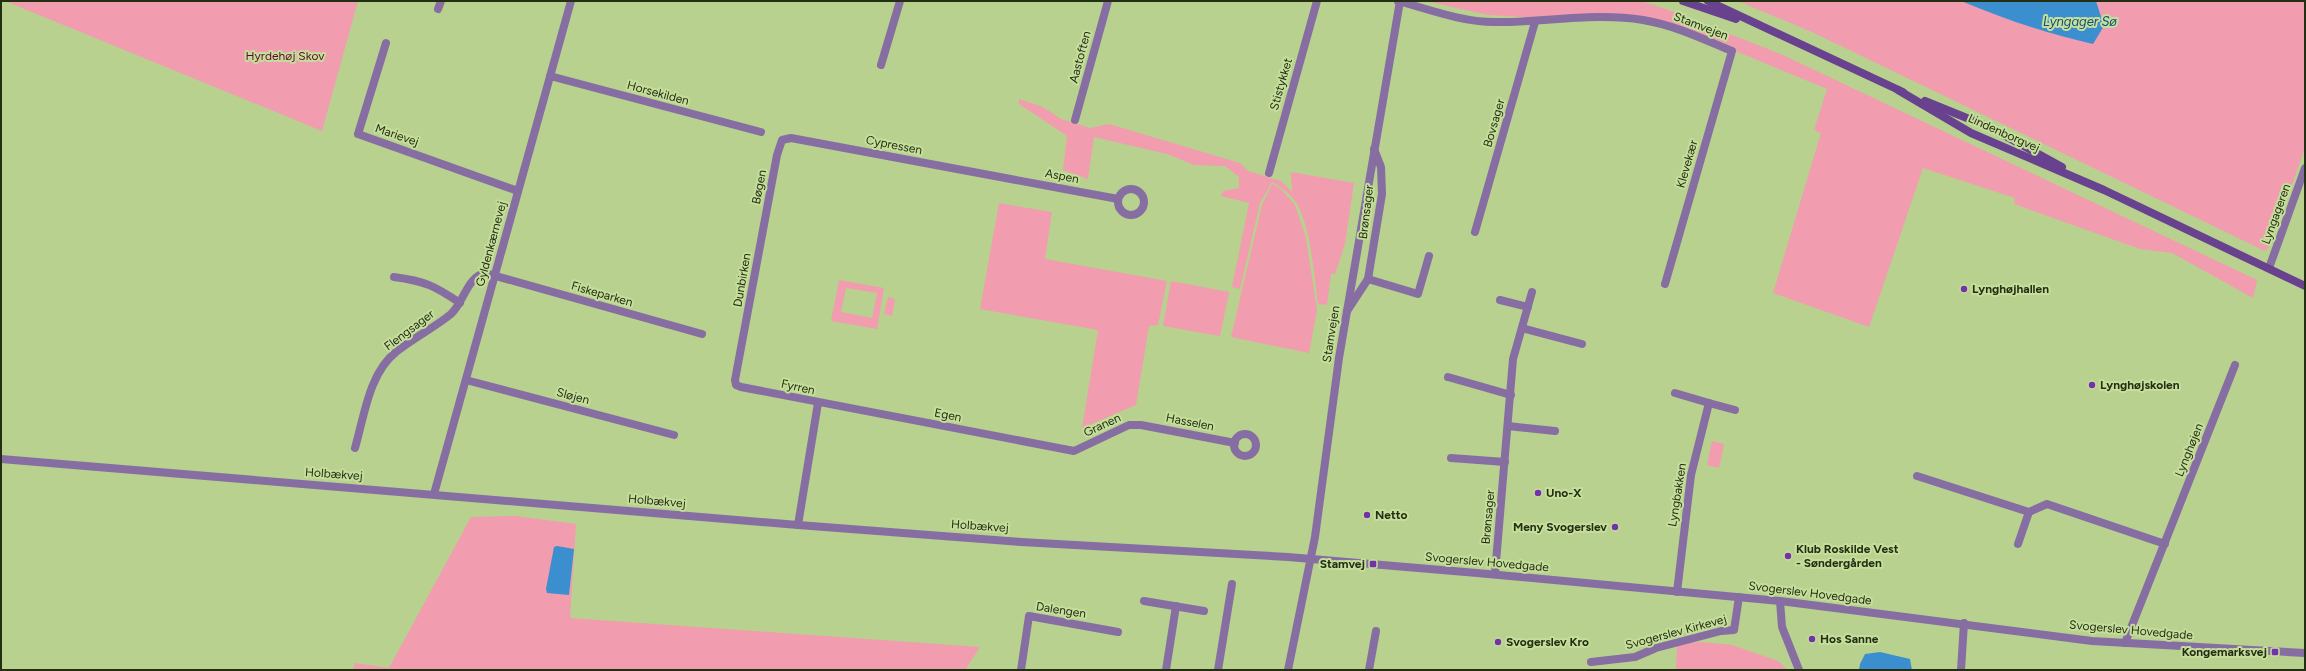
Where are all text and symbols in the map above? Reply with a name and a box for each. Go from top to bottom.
street label: Stamvejen [1672,9,1731,43]
water label: Lyngager Sø [2043,14,2117,29]
street label: Aastoften [1066,29,1094,85]
park label: Hyrdehøj Skov [246,49,325,63]
street label: Stistykket [1267,56,1295,112]
street label: Horsekilden [625,78,691,108]
street label: Bovsager [1480,97,1508,149]
street label: Lindenborgvej [1966,111,2042,155]
street label: Marievej [373,121,421,149]
street label: Cypressen [865,133,924,157]
street label: Klevekær [1673,138,1701,190]
street label: Aspen [1044,166,1080,186]
street label: Bøgen [749,168,769,205]
street label: Lyngageren [2259,182,2293,246]
street label: Brønsager [1356,184,1376,240]
street label: Gyldenkærnevej [473,200,509,288]
street label: Dunbirken [730,252,754,308]
street label: Fiskeparken [570,279,635,310]
place label: Lynghøjhallen [1972,282,2049,296]
marker: Lynghøjhallen [1959,284,1969,294]
street label: Stamvejen [1320,304,1342,363]
street label: Flengsager [381,307,437,353]
street label: Fyrren [780,377,816,397]
place label: Lynghøjskolen [2100,378,2180,392]
marker: Lynghøjskolen [2087,380,2097,390]
street label: Sløjen [555,385,591,407]
street label: Egen [933,406,963,425]
street label: Granen [1081,410,1123,440]
street label: Hasselen [1165,410,1216,434]
street label: Lynghøjen [2172,421,2206,479]
street label: Lyngbakken [1665,462,1689,528]
street label: Holbækvej [305,465,363,483]
place label: Uno-X [1546,486,1582,500]
marker: Uno-X [1533,488,1543,498]
street label: Brønsager [1479,489,1497,545]
street label: Holbækvej [628,492,686,510]
place label: Netto [1375,508,1407,522]
marker: Netto [1362,510,1372,520]
street label: Holbækvej [951,517,1009,535]
place label: Meny Svogerslev [1513,520,1607,534]
marker: Meny Svogerslev [1610,522,1620,532]
place label: Klub Roskilde Vest - Søndergården [1796,542,1899,570]
street label: Svogerslev Hovedgade [1425,550,1550,574]
marker: Klub Roskilde Vest - Søndergården [1783,551,1793,561]
place label: Stamvej [1320,557,1365,571]
marker: Stamvej [1368,559,1378,569]
street label: Svogerslev Hovedgade [1748,578,1873,608]
street label: Dalengen [1035,599,1087,621]
street label: Svogerslev Kirkevej [1624,612,1728,652]
street label: Svogerslev Hovedgade [2069,618,2194,642]
place label: Hos Sanne [1820,632,1879,646]
marker: Hos Sanne [1807,634,1817,644]
place label: Svogerslev Kro [1506,635,1589,649]
marker: Svogerslev Kro [1493,637,1503,647]
place label: Kongemarksvej [2182,645,2267,659]
marker: Kongemarksvej [2270,647,2280,657]

